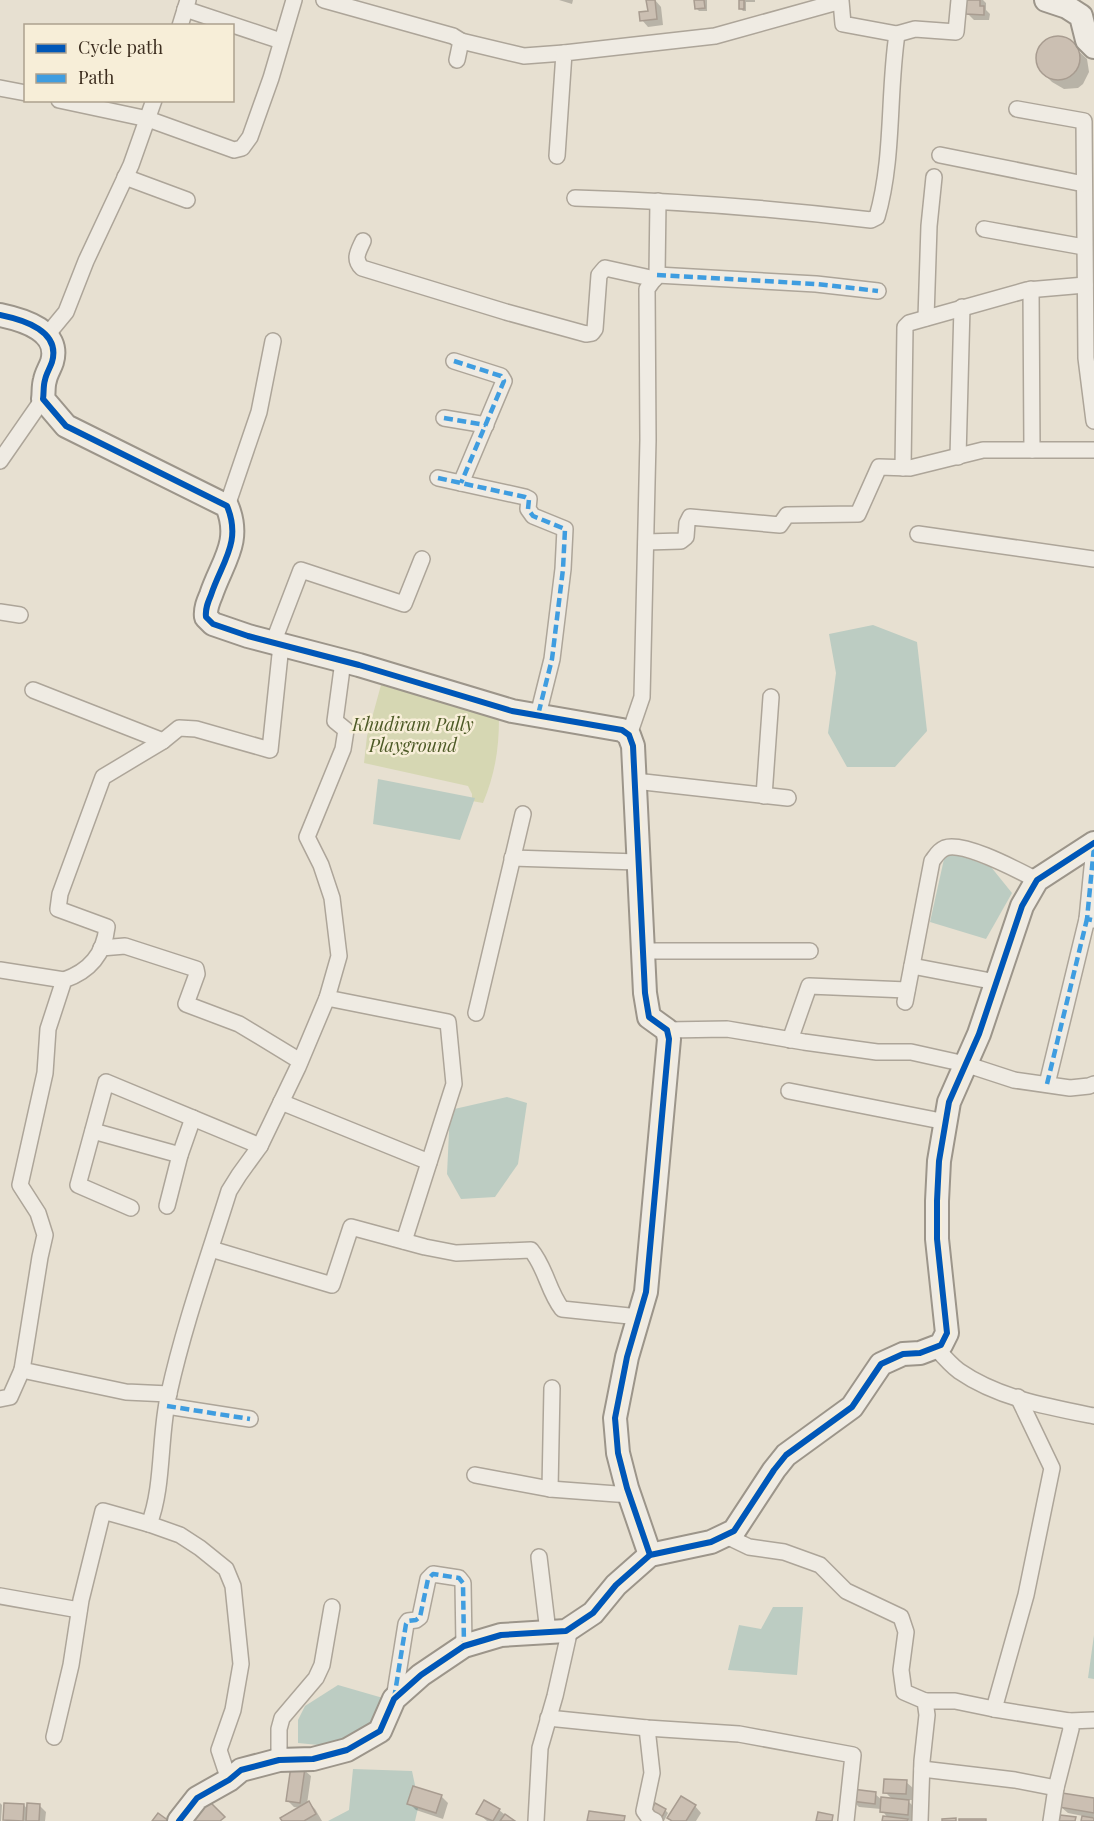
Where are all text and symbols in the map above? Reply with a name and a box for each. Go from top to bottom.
legend [24,24,234,102]
text: Cycle path [78,35,163,59]
text: Path [78,65,115,89]
park label: Khudiram Pally Playground [351,712,474,757]

